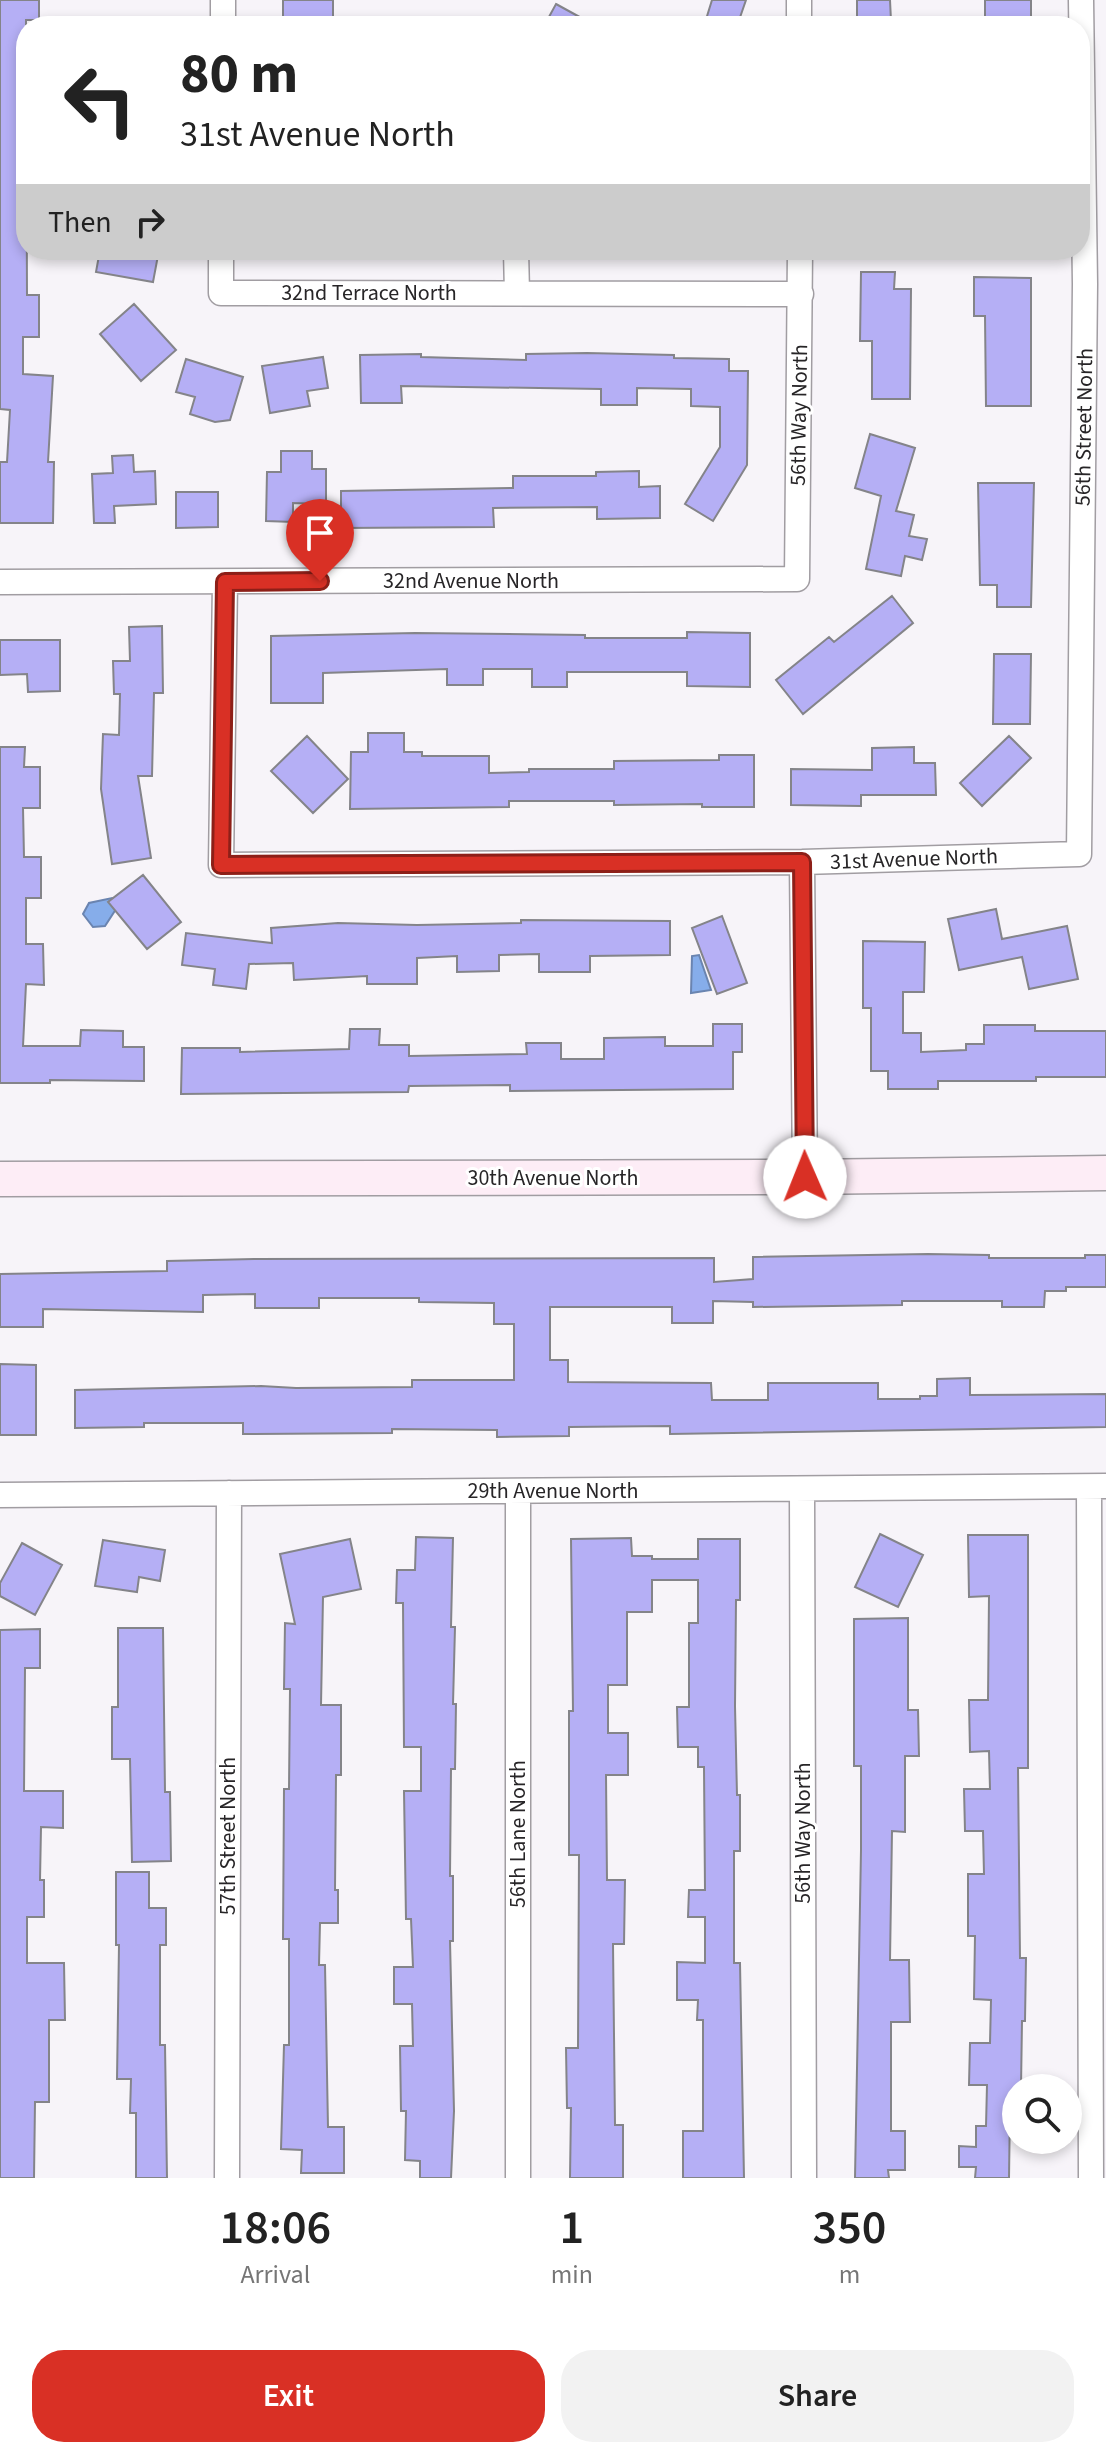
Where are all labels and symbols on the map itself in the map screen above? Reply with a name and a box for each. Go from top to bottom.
street label: 32nd Terrace North [281,277,457,309]
street label: 56th Way North [782,344,816,486]
street label: 56th Street North [1067,348,1101,506]
pin [286,499,354,581]
street label: 32nd Avenue North [383,565,559,597]
street label: 31st Avenue North [830,840,998,878]
position arrow [763,1135,847,1219]
street label: 30th Avenue North [467,1162,639,1194]
street label: 29th Avenue North [467,1475,639,1507]
street label: 57th Street North [212,1757,244,1915]
street label: 56th Lane North [502,1760,534,1908]
street label: 56th Way North [787,1762,819,1904]

